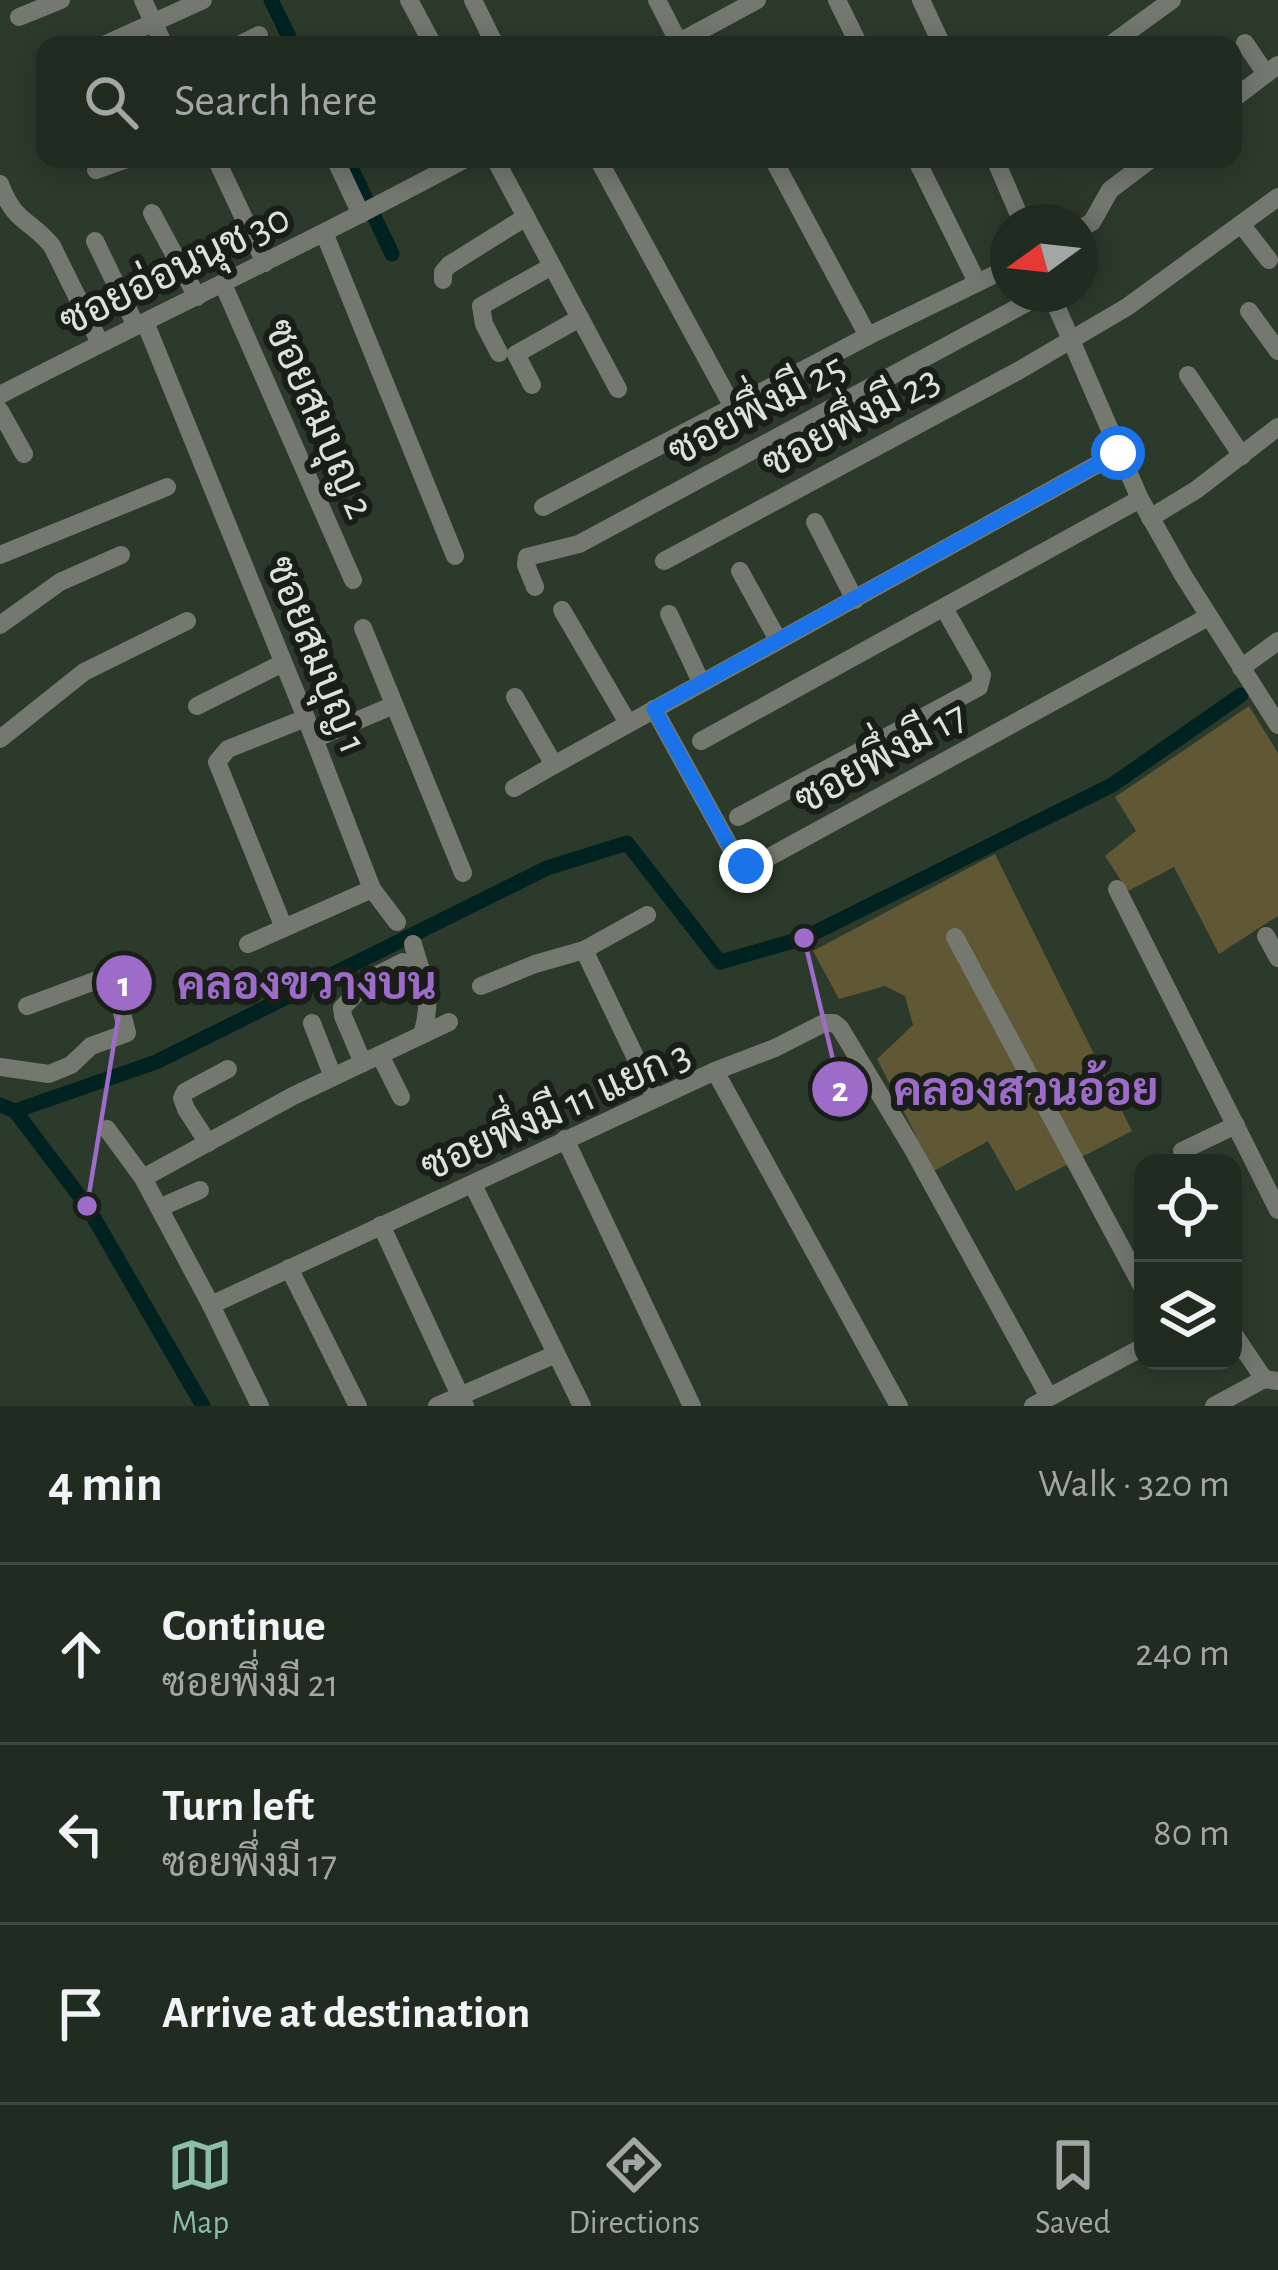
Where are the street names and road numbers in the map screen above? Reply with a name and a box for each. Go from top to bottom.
street label: ซอยอ่อนนุช 30 [51,192,299,350]
street label: ซอยสมบุญ 2 [250,313,382,527]
street label: ซอยพึ่งมี 25 [653,330,852,474]
street label: ซอยพึ่งมี 23 [748,342,946,486]
street label: ซอยสมบุญ 1 [251,550,375,762]
street label: ซอยพึ่งมี 17 [780,678,974,822]
street label: ซอยพึ่งมี 11 แยก 3 [408,1017,696,1189]

